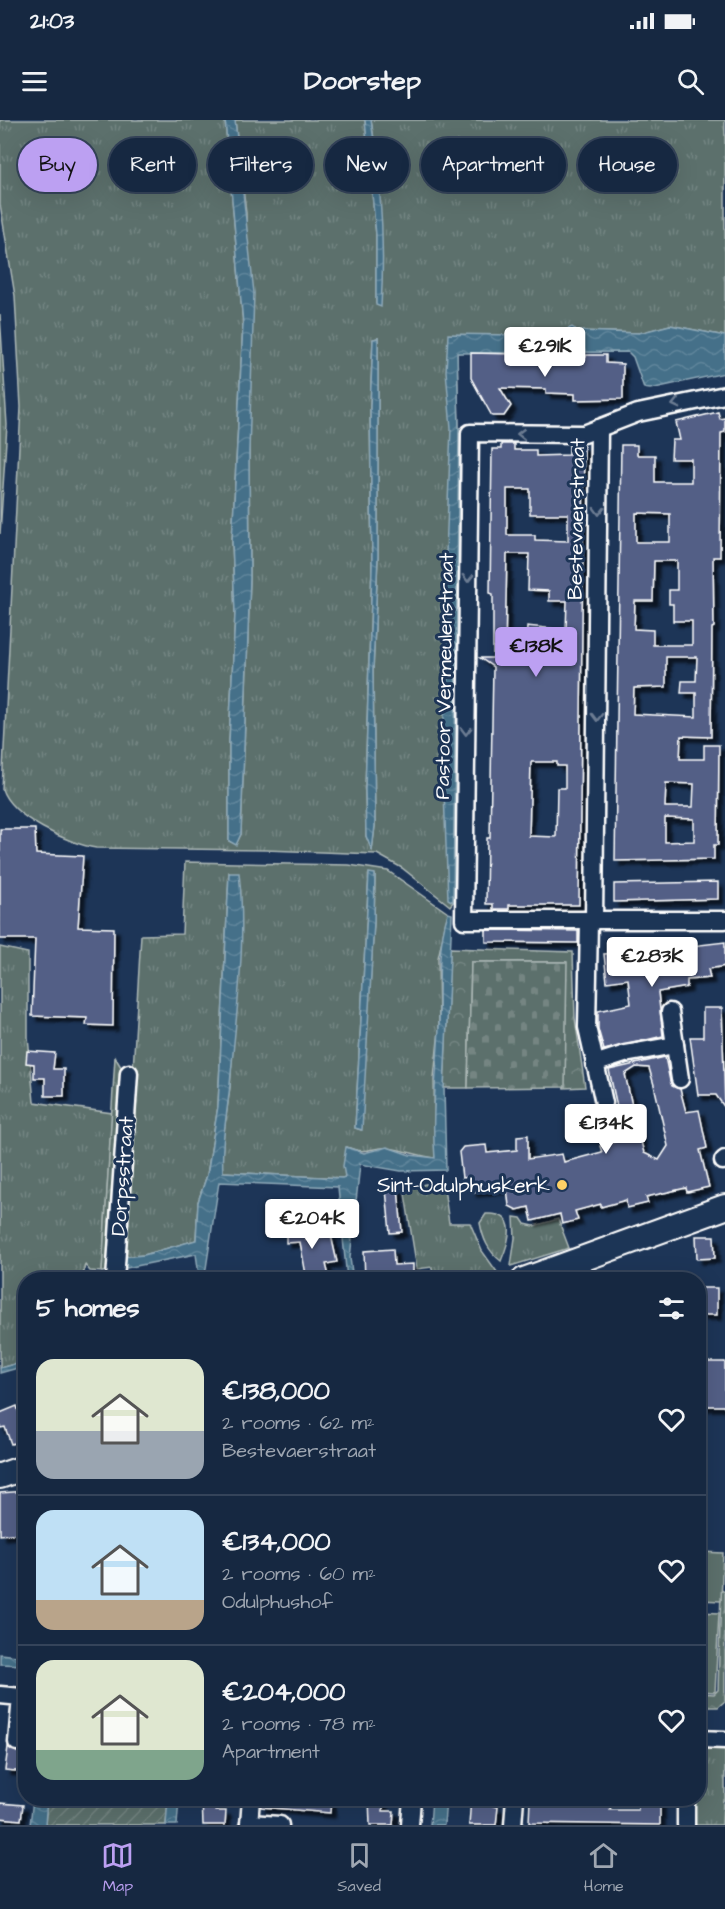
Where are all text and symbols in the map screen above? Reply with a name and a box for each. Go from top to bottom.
text: 21:03 [30,6,74,37]
text: Doorstep [304,62,421,100]
icon: menu [18,65,51,98]
icon: search [674,65,707,98]
chip: Buy [18,138,97,192]
chip: Rent [109,138,196,192]
chip: Filters [208,138,313,192]
chip: New [325,138,409,192]
chip: Apartment [421,138,566,192]
chip: House [578,138,677,192]
pin: €291K [503,327,587,378]
text: €291K [518,332,572,360]
one-way arrow [671,397,681,410]
one-way arrow [516,428,525,440]
street label: Bestevaerstraat [561,437,592,600]
one-way arrow [593,506,605,515]
street label: Pastoor Vermeulenstraat [428,552,461,800]
one-way arrow [462,573,474,582]
pin: €138K [494,627,578,678]
text: €138K [509,632,563,660]
one-way arrow [591,713,603,722]
one-way arrow [460,727,472,736]
pin: €283K [610,937,694,988]
text: €283K [621,942,683,970]
pin: €134K [564,1104,648,1155]
text: €134K [579,1109,633,1137]
street label: Dorpsstraat [104,1115,142,1237]
place label: Sint-Odulphuskerk [377,1171,550,1201]
marker: Sint-Odulphuskerk [555,1178,569,1192]
pin: €204K [270,1199,354,1250]
text: €204K [279,1204,345,1232]
text: 5 homes [36,1290,140,1326]
icon: filters [655,1292,688,1325]
text: €138,000 [222,1373,330,1409]
icon: home [84,1383,156,1455]
icon: heart [655,1403,688,1436]
text: 2 rooms · 62 m² [222,1409,374,1437]
text: Bestevaerstraat [222,1437,376,1465]
text: €134,000 [222,1524,331,1560]
icon: home [84,1534,156,1606]
icon: heart [655,1554,688,1587]
text: 2 rooms · 60 m² [222,1560,376,1588]
text: Odulphushof [222,1588,333,1616]
text: €204,000 [222,1674,345,1710]
icon: home [84,1684,156,1756]
icon: heart [655,1704,688,1737]
text: 2 rooms · 78 m² [222,1710,376,1738]
text: Apartment [222,1738,320,1766]
tab: Map [101,1839,134,1897]
tab: Saved [337,1839,381,1897]
tab: Home [584,1839,624,1897]

